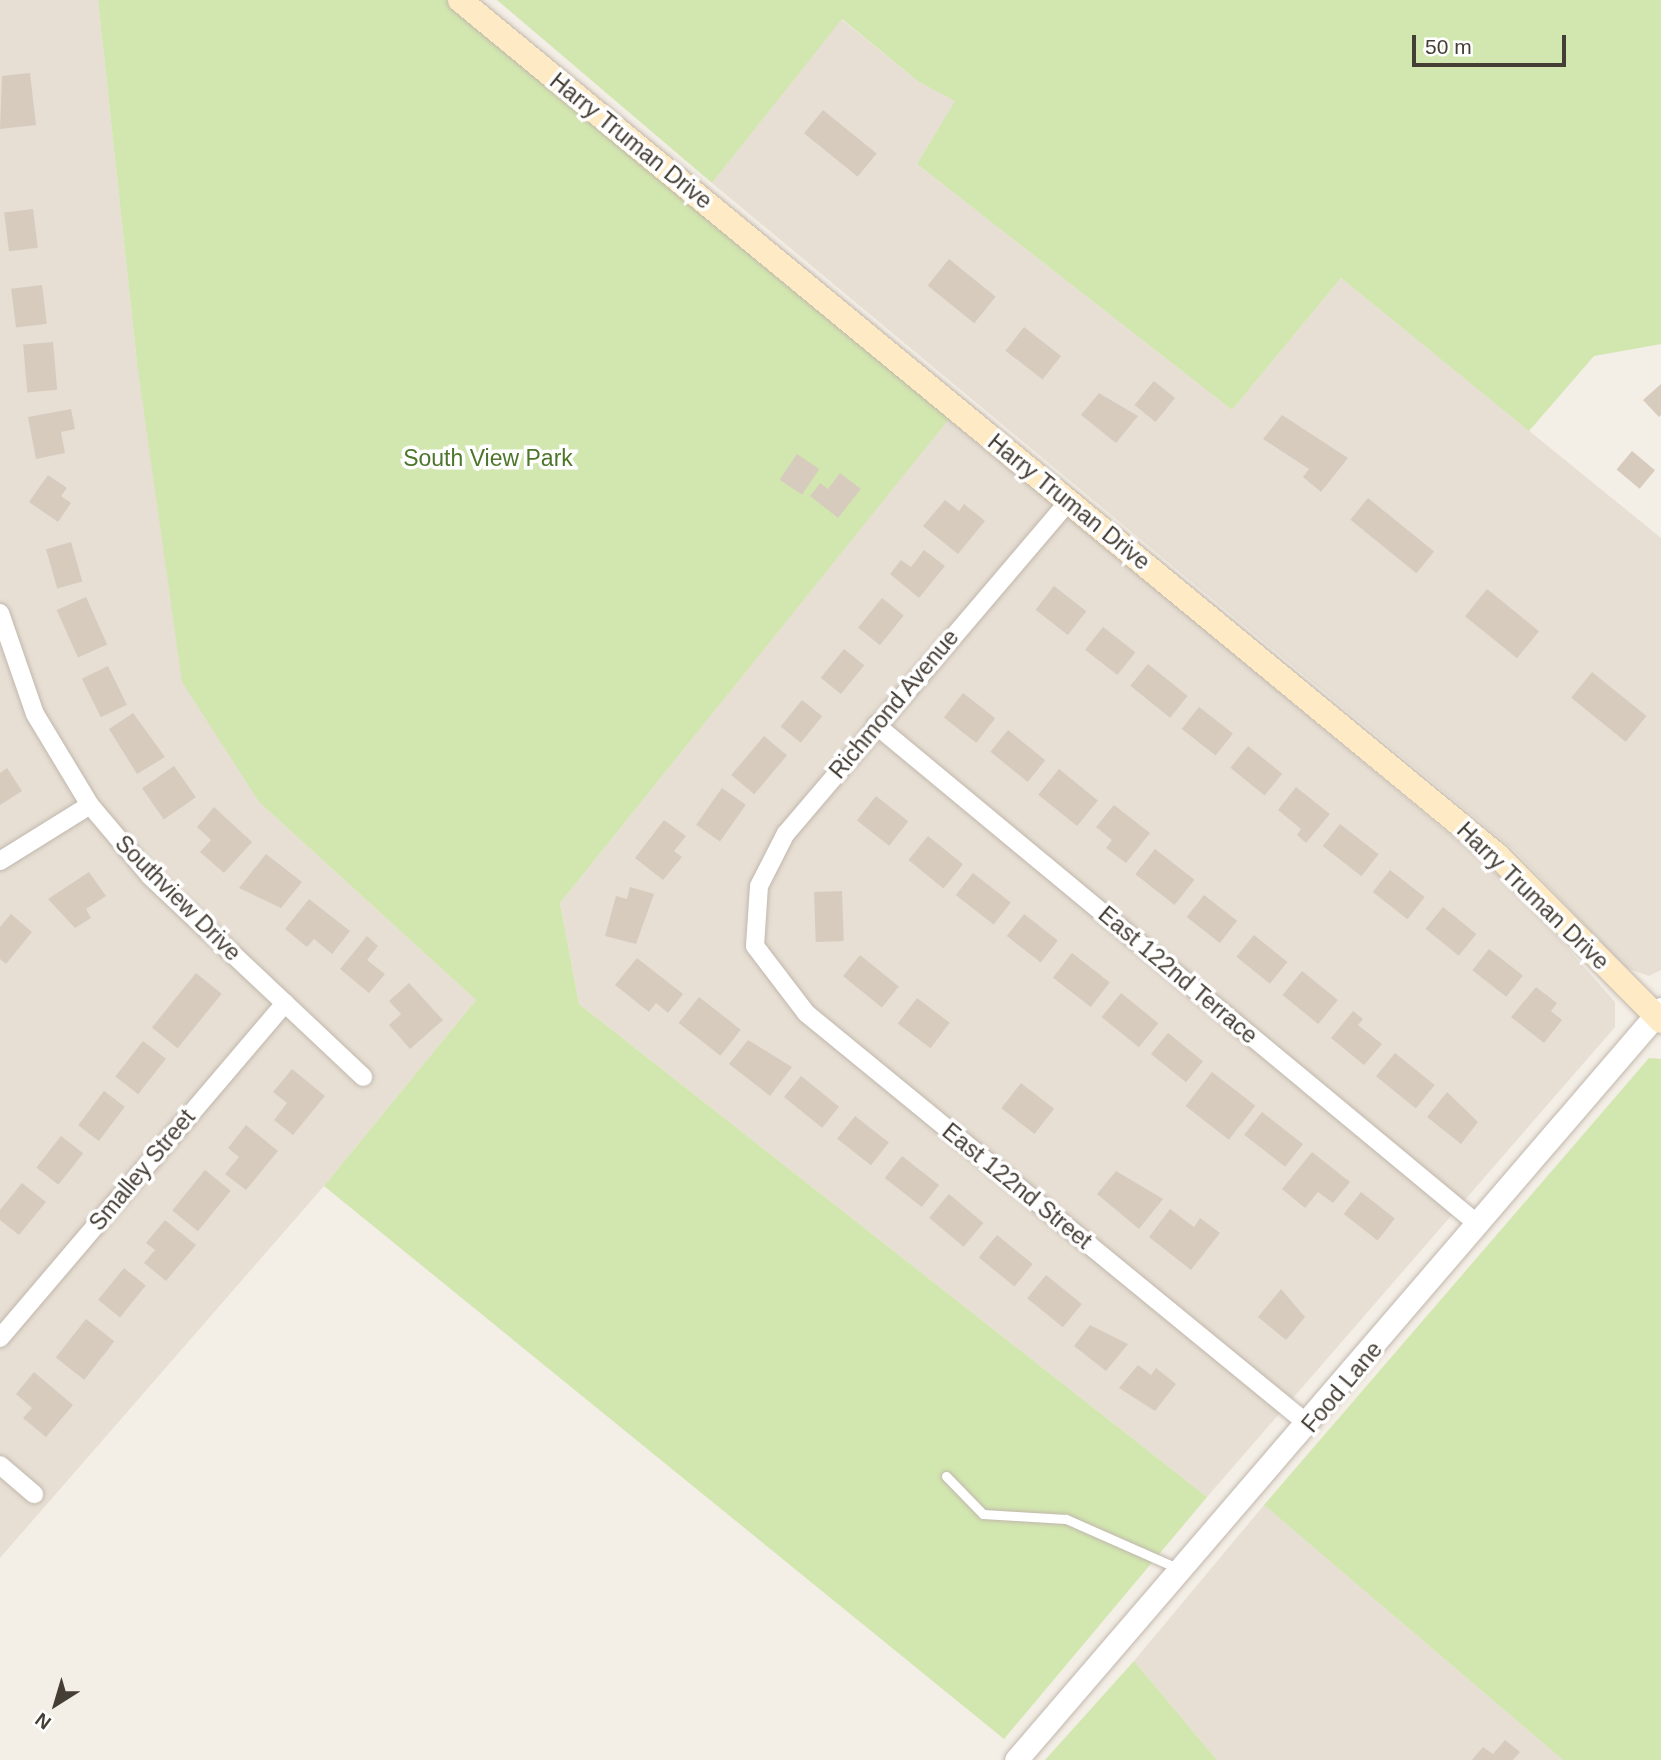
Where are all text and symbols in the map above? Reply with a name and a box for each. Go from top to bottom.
scale bar [1416,21,1570,65]
text: 50 m [1425,35,1472,58]
street label: Harry Truman Drive [544,67,718,215]
street label: Harry Truman Drive [982,428,1156,576]
park label: South View Park [403,444,573,472]
street label: Richmond Avenue [823,623,965,785]
street label: Harry Truman Drive [1451,816,1615,976]
street label: Southview Drive [109,829,247,967]
street label: East 122nd Terrace [1093,900,1263,1050]
street label: Smalley Street [83,1104,201,1236]
street label: East 122nd Street [937,1117,1097,1255]
street label: Food Lane [1296,1336,1388,1438]
north arrow [21,1669,91,1739]
text: N [31,1709,55,1734]

